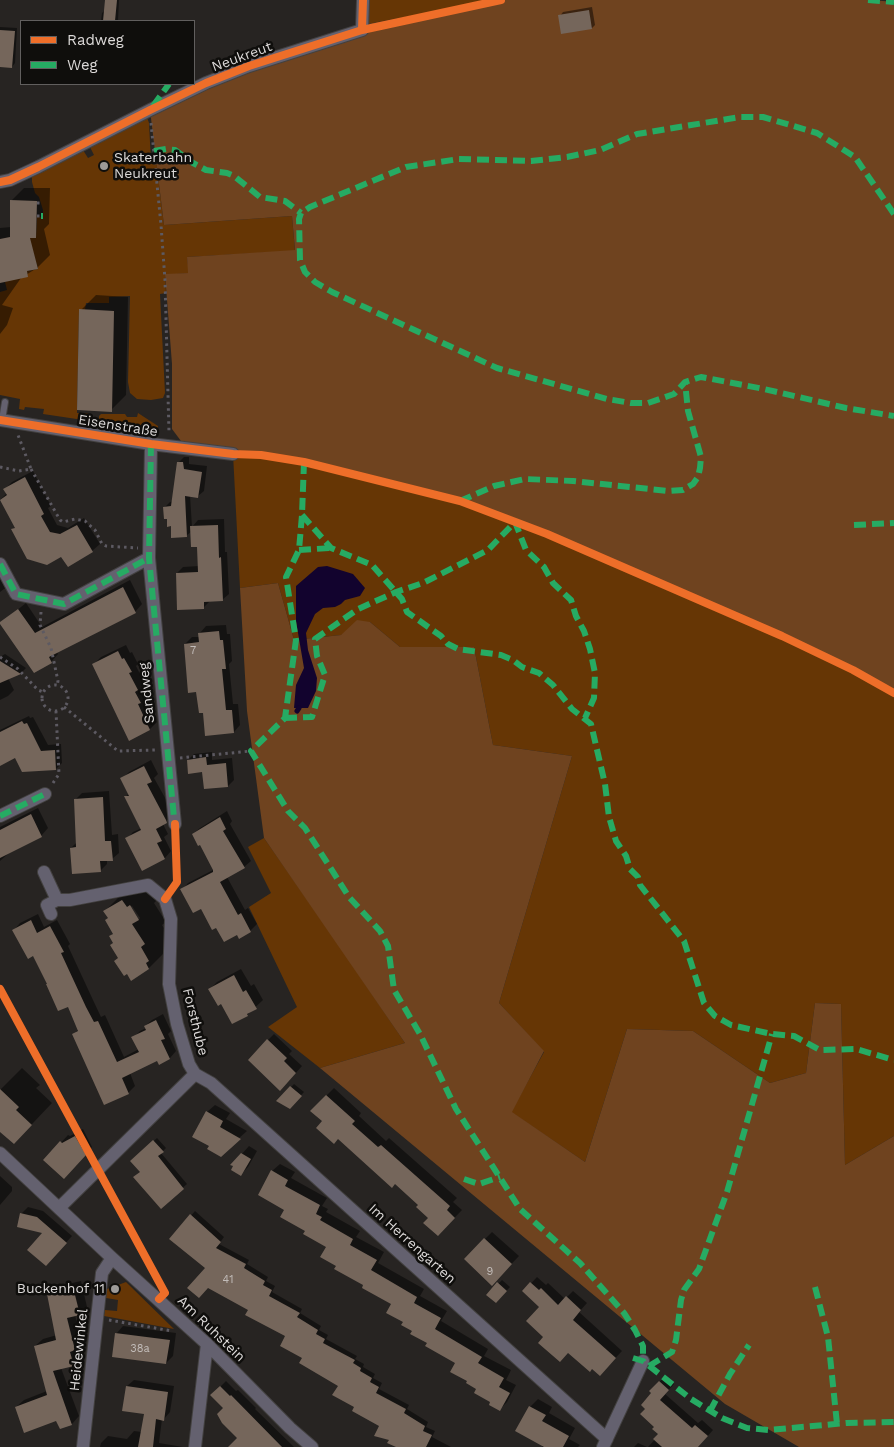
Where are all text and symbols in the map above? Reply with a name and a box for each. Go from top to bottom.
legend [20,20,195,85]
text: Radweg [67,31,124,49]
street label: Neukreut [210,38,274,76]
text: Weg [67,56,98,74]
place label: Skaterbahn Neukreut [114,150,192,182]
marker: Skaterbahn Neukreut [98,160,110,172]
street label: Eisenstraße [77,411,159,441]
house number: 7 [190,644,196,658]
street label: Sandweg [135,662,159,724]
street label: Forsthube [179,986,211,1058]
street label: Im Herrengarten [365,1200,459,1288]
house number: 9 [487,1265,493,1279]
house number: 41 [223,1273,233,1287]
place label: Buckenhof 11 [17,1281,105,1297]
marker: Buckenhof 11 [109,1283,121,1295]
street label: Am Ruhstein [174,1293,248,1365]
street label: Heidewinkel [66,1308,92,1392]
house number: 38a [130,1342,150,1356]

